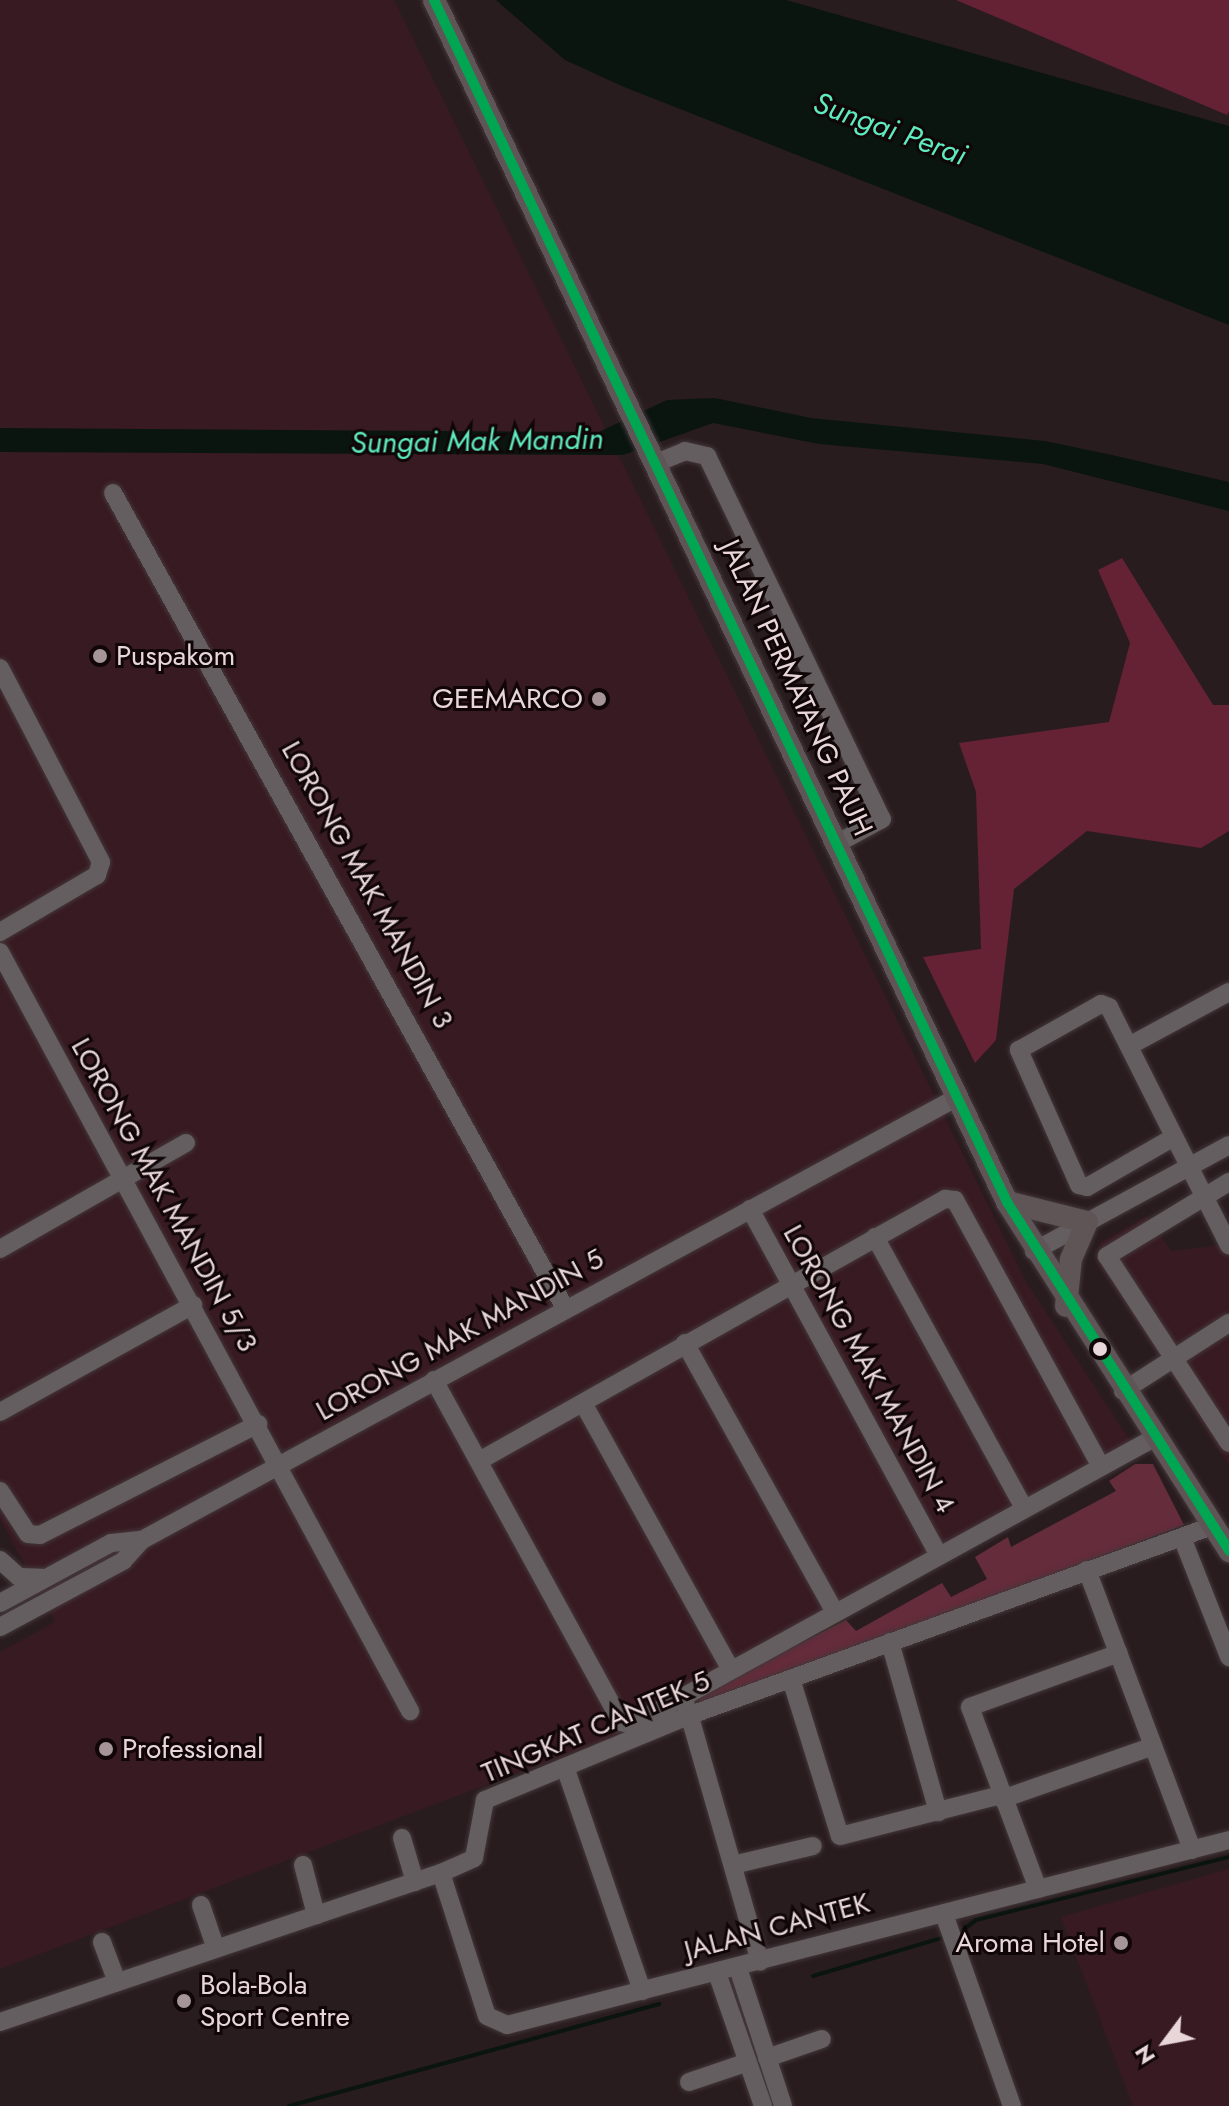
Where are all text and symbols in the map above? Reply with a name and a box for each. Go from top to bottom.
water label: Sungai Perai [808,85,972,173]
water label: Sungai Mak Mandin [350,421,604,461]
street label: JALAN PERMATANG PAUH [713,535,879,841]
place label: Puspakom [116,639,235,673]
marker: Puspakom [91,647,109,665]
place label: GEEMARCO [432,682,583,716]
marker: GEEMARCO [590,690,608,708]
street label: LORONG MAK MANDIN 3 [274,736,460,1034]
street label: LORONG MAK MANDIN 5/3 [64,1032,264,1358]
street label: LORONG MAK MANDIN 4 [776,1219,962,1519]
street label: LORONG MAK MANDIN 5 [310,1242,610,1428]
unlabelled marker [1092,1341,1108,1357]
street label: TINGKAT CANTEK 5 [477,1664,715,1790]
place label: Professional [122,1732,263,1766]
marker: Professional [97,1740,115,1758]
street label: JALAN CANTEK [681,1886,873,1968]
place label: Aroma Hotel [955,1926,1105,1960]
marker: Aroma Hotel [1112,1934,1130,1952]
place label: Bola-Bola Sport Centre [200,1968,350,2034]
marker: Bola-Bola Sport Centre [175,1992,193,2010]
north arrow [1125,2002,1205,2082]
text: N [1126,2039,1163,2071]

